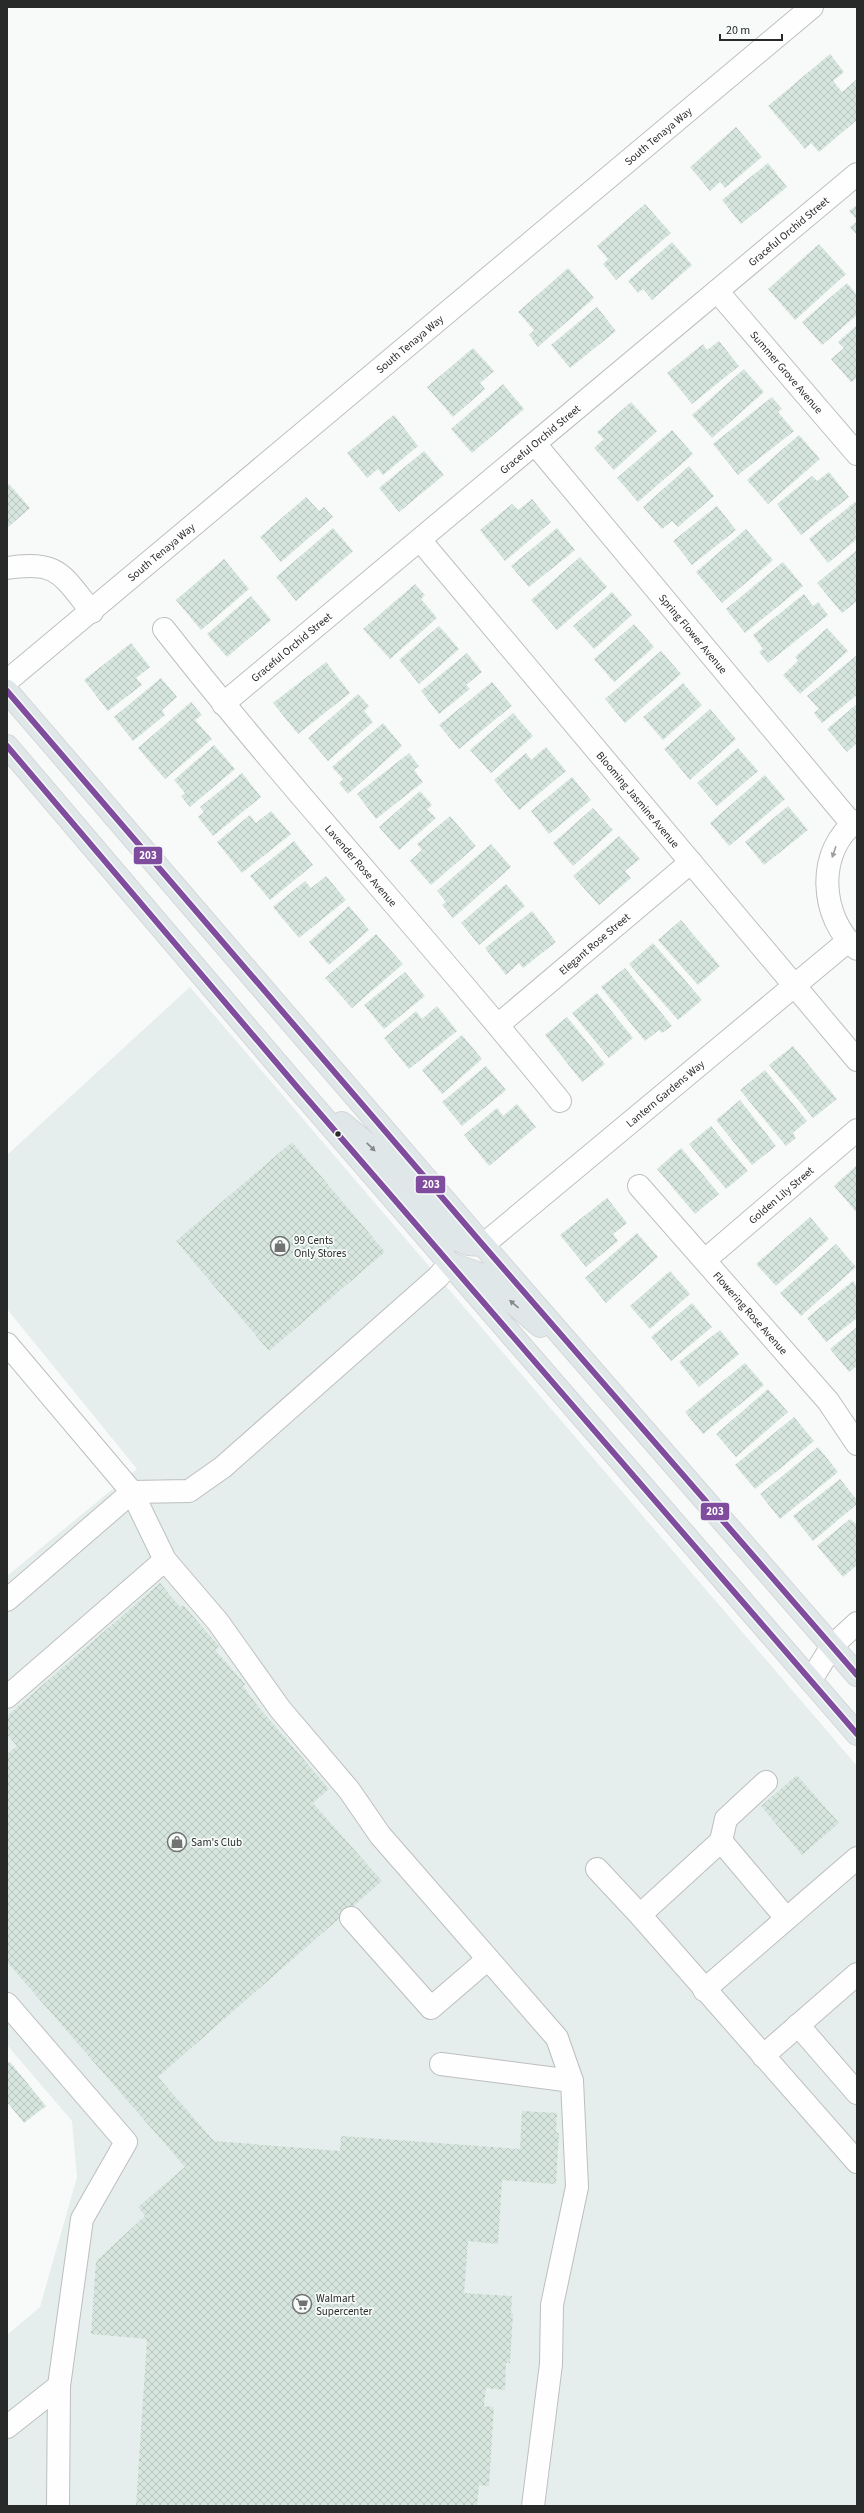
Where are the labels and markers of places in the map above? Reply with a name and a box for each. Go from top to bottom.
unlabelled marker [333,1129,343,1139]
place label: 99 Cents Only Stores [294,1233,347,1261]
shop icon: 99 Cents Only Stores [269,1235,291,1257]
shop icon: Sam's Club [166,1831,188,1853]
place label: Sam's Club [191,1835,242,1850]
place label: Walmart Supercenter [316,2291,372,2319]
supermarket icon: Walmart Supercenter [291,2293,313,2315]

